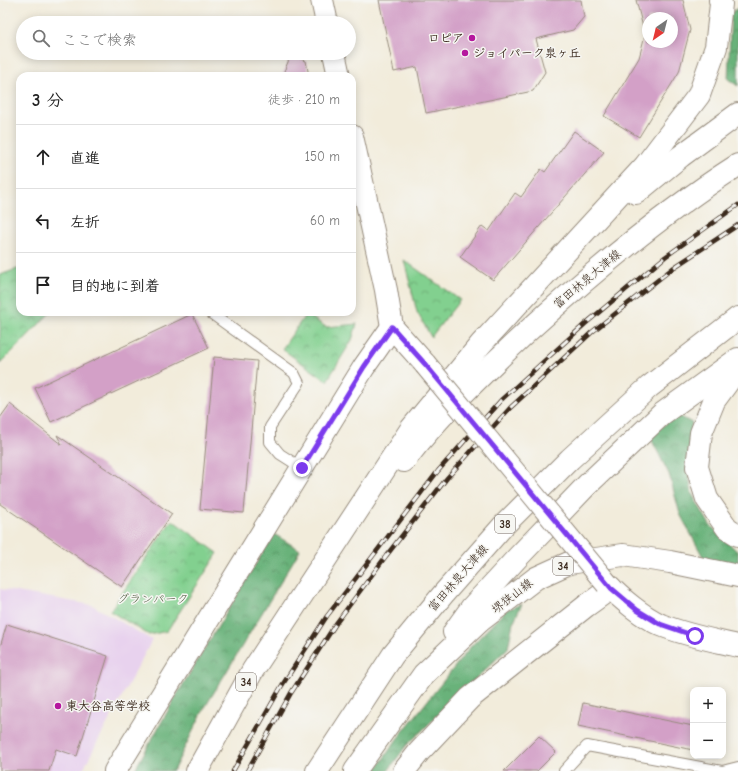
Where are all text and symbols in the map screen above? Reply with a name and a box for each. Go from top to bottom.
north arrow [642,12,678,48]
search box [16,16,356,60]
icon: search [30,27,52,49]
text: ここで検索 [62,31,137,49]
place label: ロピア [428,31,464,45]
marker: ロピア [467,33,477,43]
place label: ジョイパーク泉ヶ丘 [473,46,581,60]
marker: ジョイパーク泉ヶ丘 [460,48,470,58]
text: 3 分 [32,91,63,110]
text: 徒歩 · 210 m [268,92,340,107]
icon: ahead [32,146,54,168]
text: 直進 [70,149,100,167]
text: 150 m [305,149,340,164]
icon: left [32,210,54,232]
text: 左折 [70,213,100,231]
text: 60 m [310,213,340,228]
street label: 富田林泉大津線 [550,247,624,311]
icon: arrive [32,274,54,296]
text: 目的地に到着 [70,277,160,295]
route end [293,459,311,477]
road number: 38 [495,515,515,533]
street label: 富田林泉大津線 [425,542,491,614]
road number: 34 [553,557,573,575]
street label: 堺狭山線 [489,576,535,616]
park label: グランパーク [117,592,189,606]
route start [686,627,704,645]
road number: 34 [236,673,256,691]
map controls [690,687,726,759]
button: + [690,687,726,723]
place label: 東大谷高等学校 [66,699,150,713]
marker: 東大谷高等学校 [53,701,63,711]
button: − [690,723,726,759]

